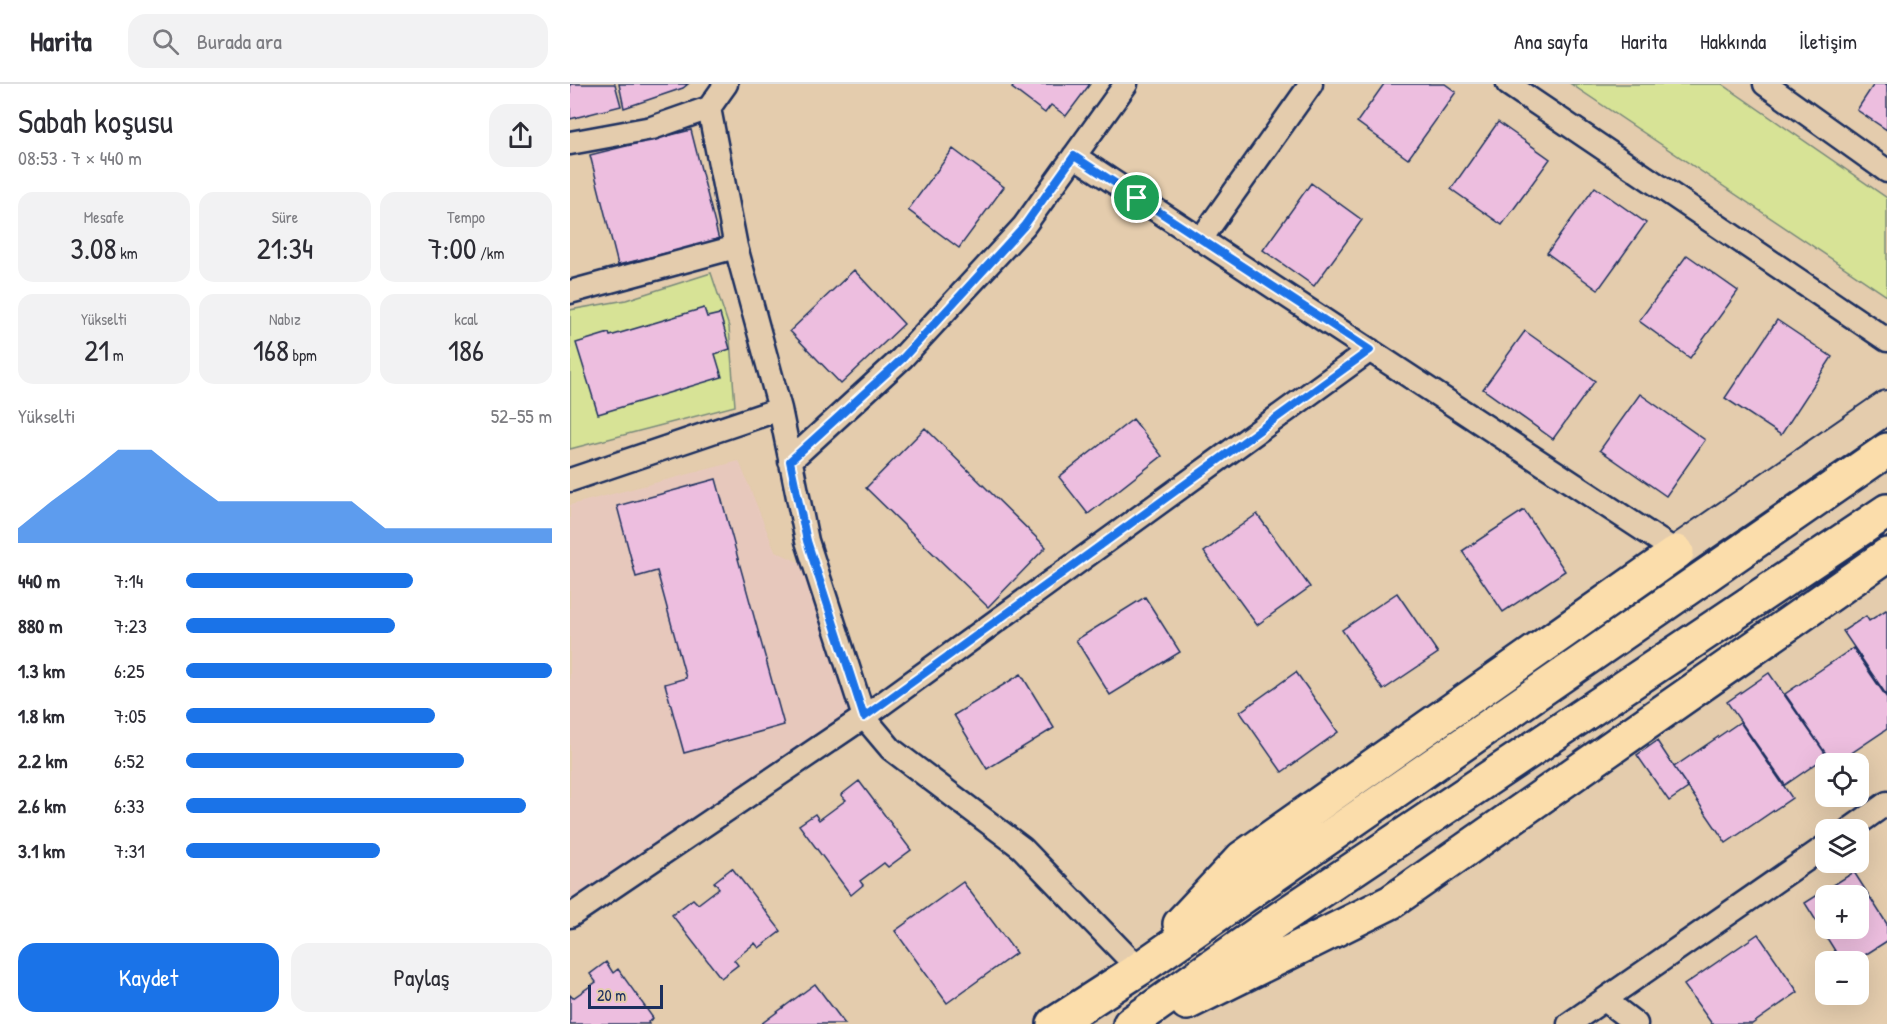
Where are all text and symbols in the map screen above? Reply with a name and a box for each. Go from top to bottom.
search box [128,14,548,68]
text: Harita [30,22,92,60]
icon: search [149,25,182,58]
text: Burada ara [197,26,282,56]
text: Ana sayfa [1514,27,1588,56]
text: Harita [1621,27,1667,56]
text: Hakkında [1700,27,1766,56]
text: İletişim [1799,27,1857,56]
text: Sabah koşusu [18,99,173,143]
button: share [489,104,552,167]
text: 08:53 · 7 × 440 m [18,144,142,171]
pin [1111,172,1162,223]
icon: arrive [1120,181,1153,214]
text: Mesafe [84,206,124,228]
text: Süre [272,206,298,228]
text: Tempo [447,206,485,228]
text: 3.08 [70,228,117,268]
text: 21:34 [257,228,313,268]
text: 7:00 [428,228,476,268]
text: km [117,242,138,264]
text: /km [476,242,504,264]
text: Yükselti [81,308,127,330]
text: Nabız [269,308,301,330]
text: kcal [454,308,478,330]
text: 21 [84,330,109,370]
text: 168 [253,330,289,370]
text: 186 [448,330,484,370]
text: m [109,344,124,366]
text: bpm [289,344,317,366]
text: Yükselti [18,402,75,429]
text: 52–55 m [491,402,552,429]
text: 440 m [18,567,60,594]
text: 7:14 [114,567,143,594]
text: 880 m [18,612,62,639]
text: 7:23 [114,612,147,639]
text: 1.3 km [18,657,65,684]
text: 6:25 [114,657,144,684]
text: 1.8 km [18,702,65,729]
text: 7:05 [114,702,146,729]
text: 2.2 km [18,747,68,774]
text: 6:52 [114,747,144,774]
map controls [1815,753,1869,1005]
button: locate [1815,753,1869,807]
text: 2.6 km [18,792,66,819]
text: 6:33 [114,792,145,819]
button: layers [1815,819,1869,873]
text: 3.1 km [18,837,65,864]
text: 7:31 [114,837,145,864]
button: + [1815,885,1869,939]
button: Kaydet [18,943,279,1012]
button: Paylaş [291,943,552,1012]
button: − [1815,951,1869,1005]
scale bar [588,982,663,1010]
text: 20 m [597,984,626,1006]

